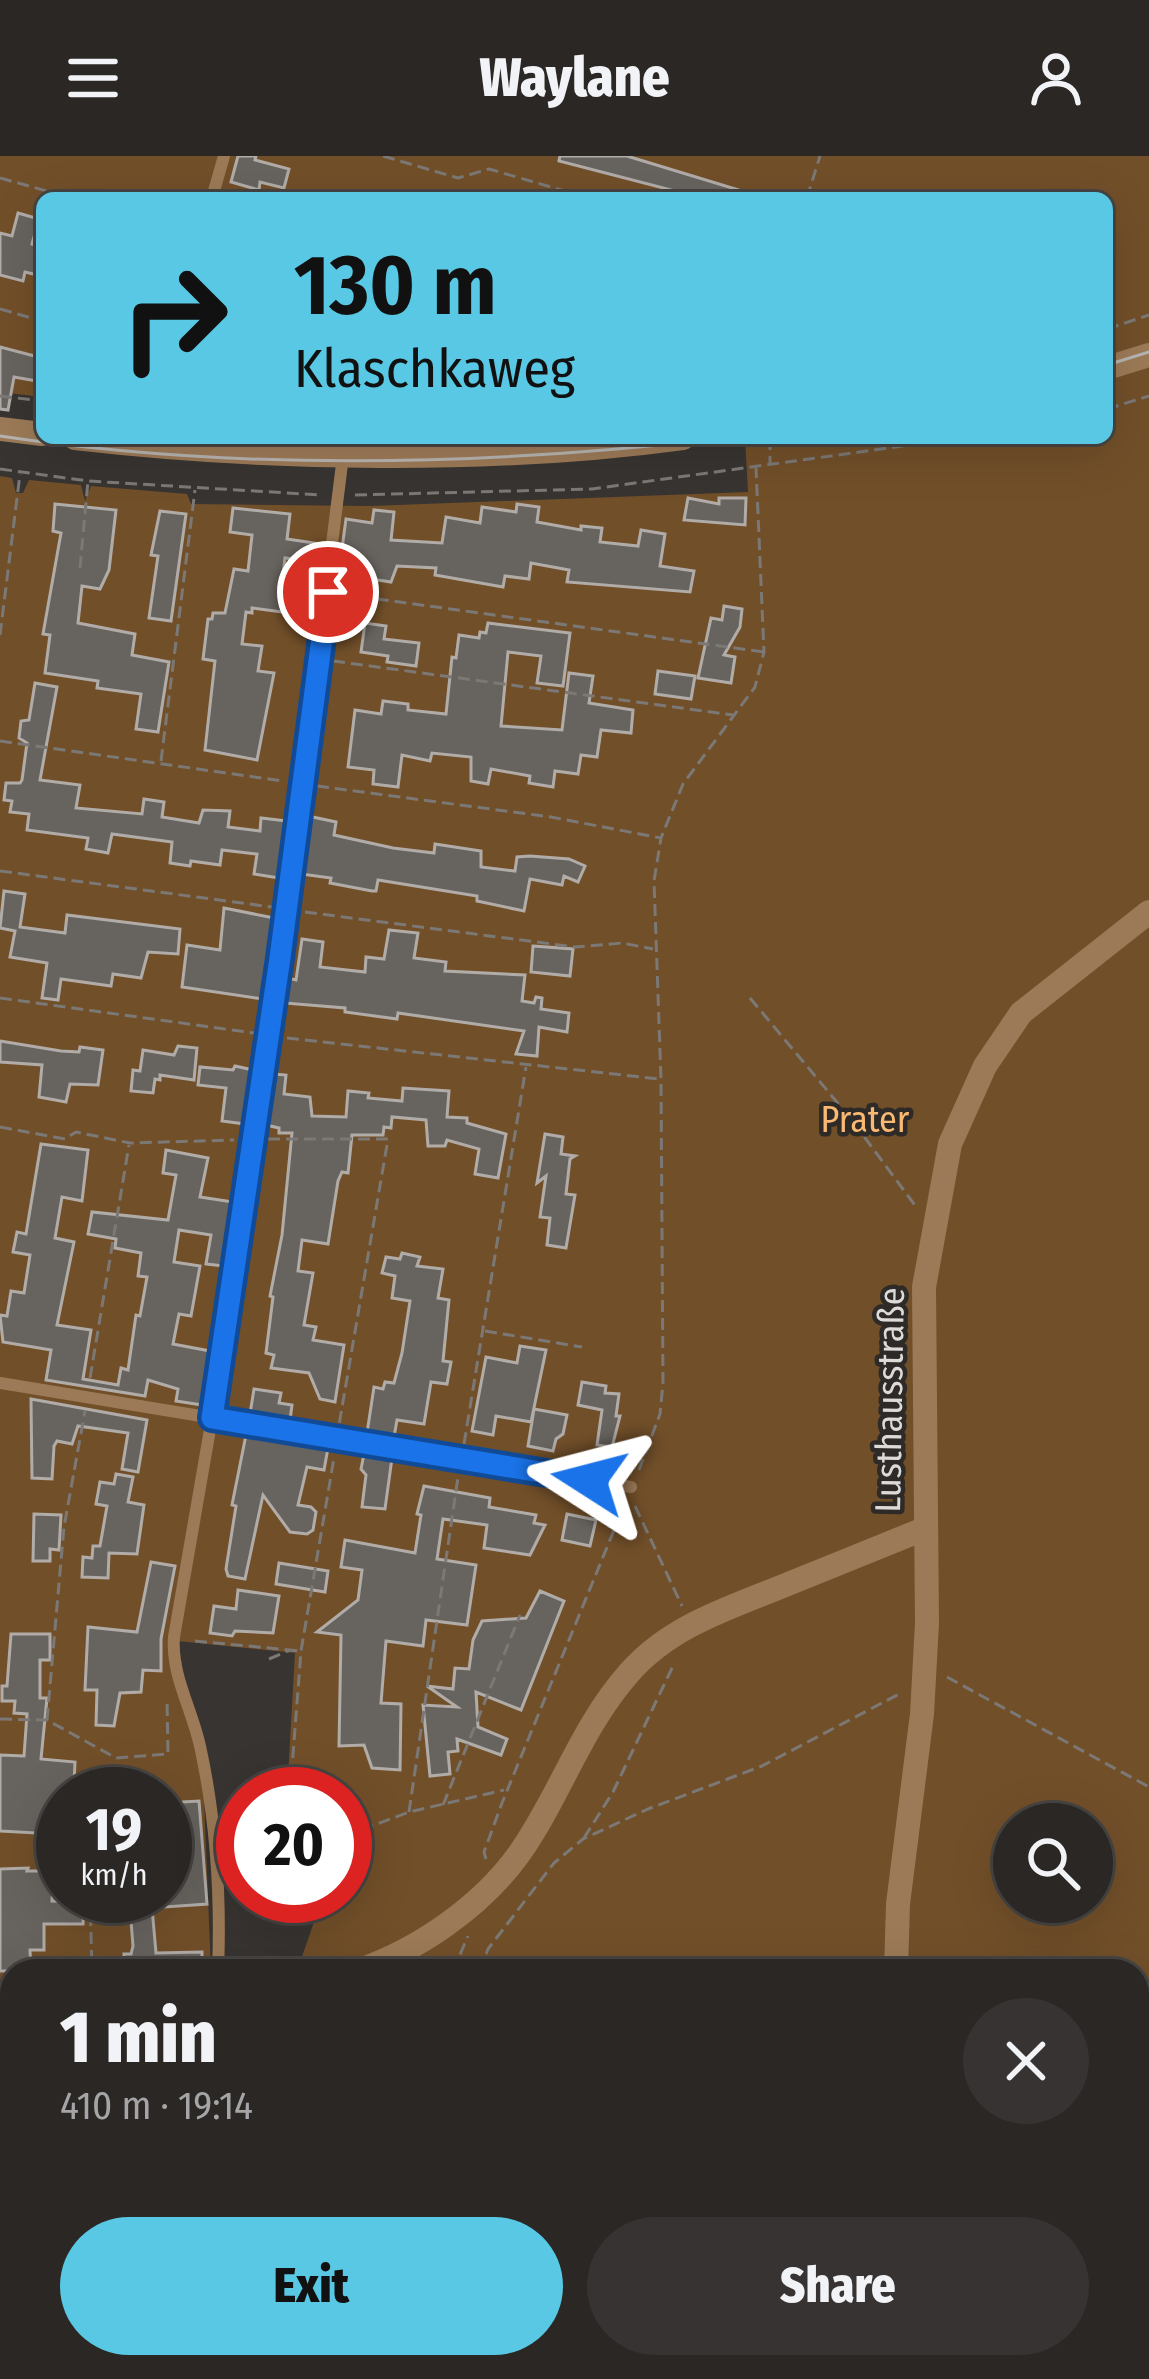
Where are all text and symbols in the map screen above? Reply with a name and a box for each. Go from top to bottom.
icon: menu [60,45,126,111]
icon: person [1023,45,1089,111]
text: Waylane [479,46,670,110]
text: 130 m [294,235,497,336]
icon: right [96,240,252,396]
text: Klaschkaweg [294,337,575,401]
pin [277,541,379,643]
icon: arrive [295,559,361,625]
park label: Prater [821,1098,910,1142]
street label: Lusthausstraße [866,1287,914,1513]
position arrow [526,1417,652,1543]
speed limit sign: 20 [216,1767,372,1923]
text: 19 [86,1794,142,1866]
map controls [993,1803,1113,1923]
button: search [993,1803,1113,1923]
text: km/h [81,1857,147,1893]
text: 1 min [60,1995,217,2081]
button: close [963,1998,1089,2124]
text: 410 m · 19:14 [60,2083,253,2129]
button: Exit [60,2217,563,2355]
button: Share [587,2217,1089,2355]

